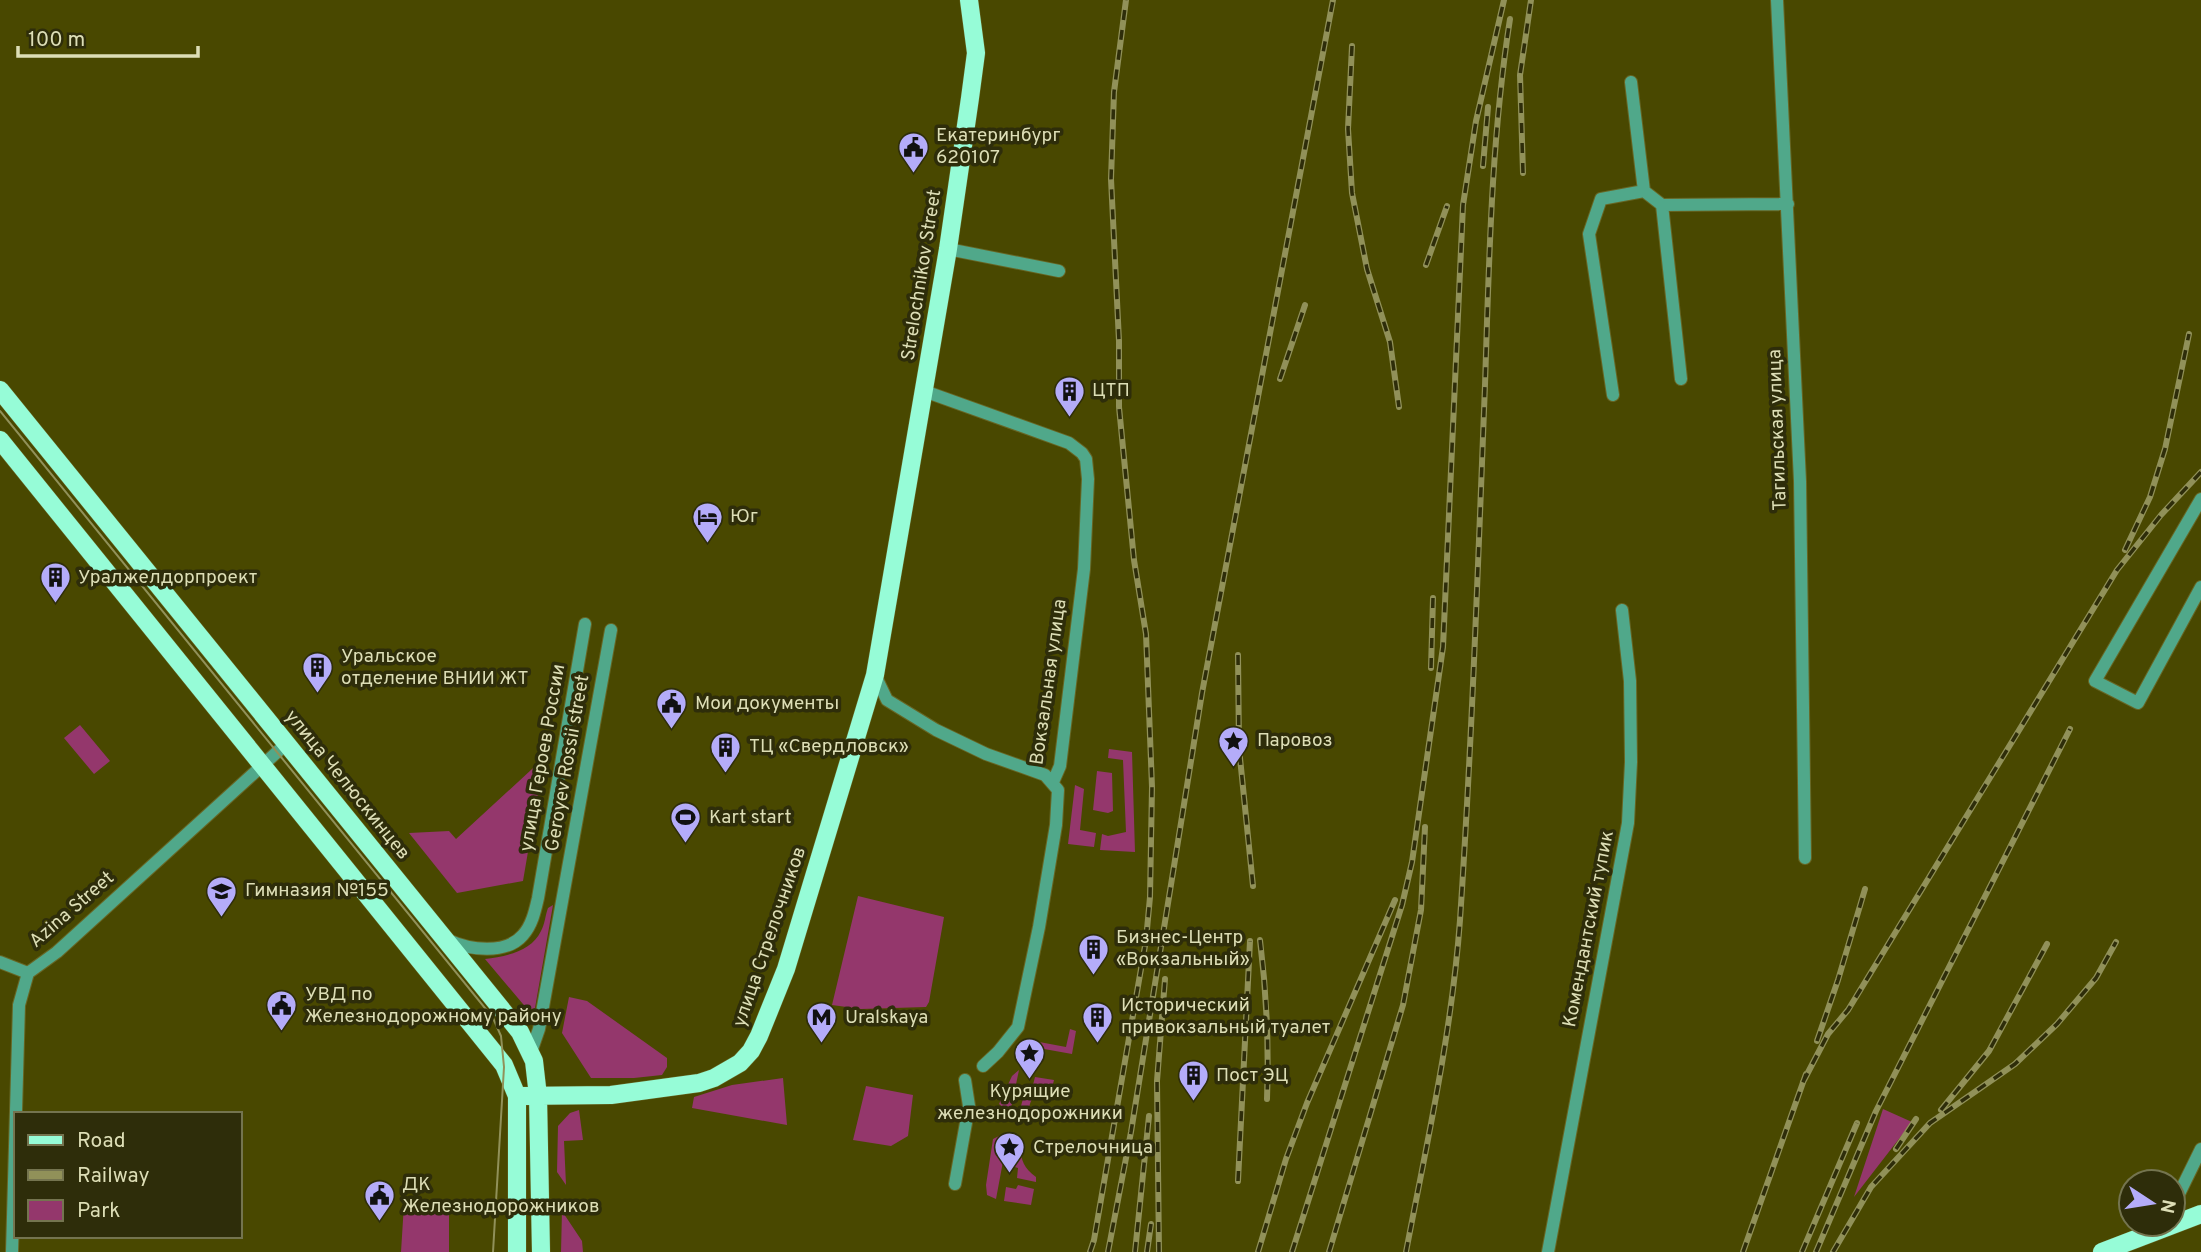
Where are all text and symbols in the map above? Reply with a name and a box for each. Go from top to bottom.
scale bar [18,14,198,58]
text: 100 m [28,27,85,54]
place label: Екатеринбург 620107 [936,124,1060,170]
public building icon: Екатеринбург 620107 [896,130,930,174]
street label: Strelochnikov Street [897,188,947,362]
street label: Тагильская улица [1763,349,1793,511]
building icon: ЦТП [1052,374,1086,418]
place label: ЦТП [1092,379,1130,403]
hotel icon: Юг [690,500,724,544]
place label: Юг [730,505,758,529]
building icon: Уралжелдорпроект [38,561,72,605]
place label: Уралжелдорпроект [78,566,258,590]
street label: Вокзальная улица [1025,597,1073,767]
place label: Уральское отделение ВНИИ ЖТ [341,645,529,691]
building icon: Уральское отделение ВНИИ ЖТ [301,651,335,695]
street label: улица Героев России [515,662,571,854]
street label: Geroyev Rossii street [541,673,595,853]
public building icon: Мои документы [655,687,689,731]
place label: Мои документы [695,692,839,716]
street label: улица Челюскинцев [279,705,415,865]
place icon: Паровоз [1217,724,1251,768]
place label: Паровоз [1257,729,1333,753]
building icon: ТЦ «Свердловск» [709,730,743,774]
place label: ТЦ «Свердловск» [749,735,909,759]
sports icon: Kart start [669,801,703,845]
place label: Kart start [709,806,792,830]
street label: Комендантский тупик [1558,828,1620,1029]
street label: улица Стрелочников [728,844,812,1030]
street label: Azina Street [25,867,119,953]
school or university icon: Гимназия №155 [205,874,239,918]
place label: Гимназия №155 [245,879,389,903]
place label: Бизнес-Центр «Вокзальный» [1116,926,1250,972]
building icon: Бизнес-Центр «Вокзальный» [1076,932,1110,976]
place label: УВД по Железнодорожному району [305,983,562,1029]
public building icon: УВД по Железнодорожному району [265,989,299,1033]
place label: Исторический привокзальный туалет [1121,994,1331,1040]
building icon: Исторический привокзальный туалет [1081,1000,1115,1044]
metro station icon: Uralskaya [805,1001,839,1045]
place label: Uralskaya [845,1006,928,1030]
place icon: Курящие железнодорожники [1013,1036,1047,1080]
building icon: Пост ЭЦ [1176,1059,1210,1103]
place label: Пост ЭЦ [1216,1064,1289,1088]
place label: Курящие железнодорожники [937,1080,1123,1126]
legend [14,1112,242,1238]
text: Road [77,1128,126,1155]
place icon: Стрелочница [993,1131,1027,1175]
place label: Стрелочница [1033,1136,1153,1160]
text: Railway [77,1163,150,1190]
north arrow [2117,1168,2187,1238]
place label: ДК Железнодорожников [402,1173,599,1219]
public building icon: ДК Железнодорожников [362,1179,396,1223]
text: N [2154,1197,2180,1215]
text: Park [77,1198,120,1225]

